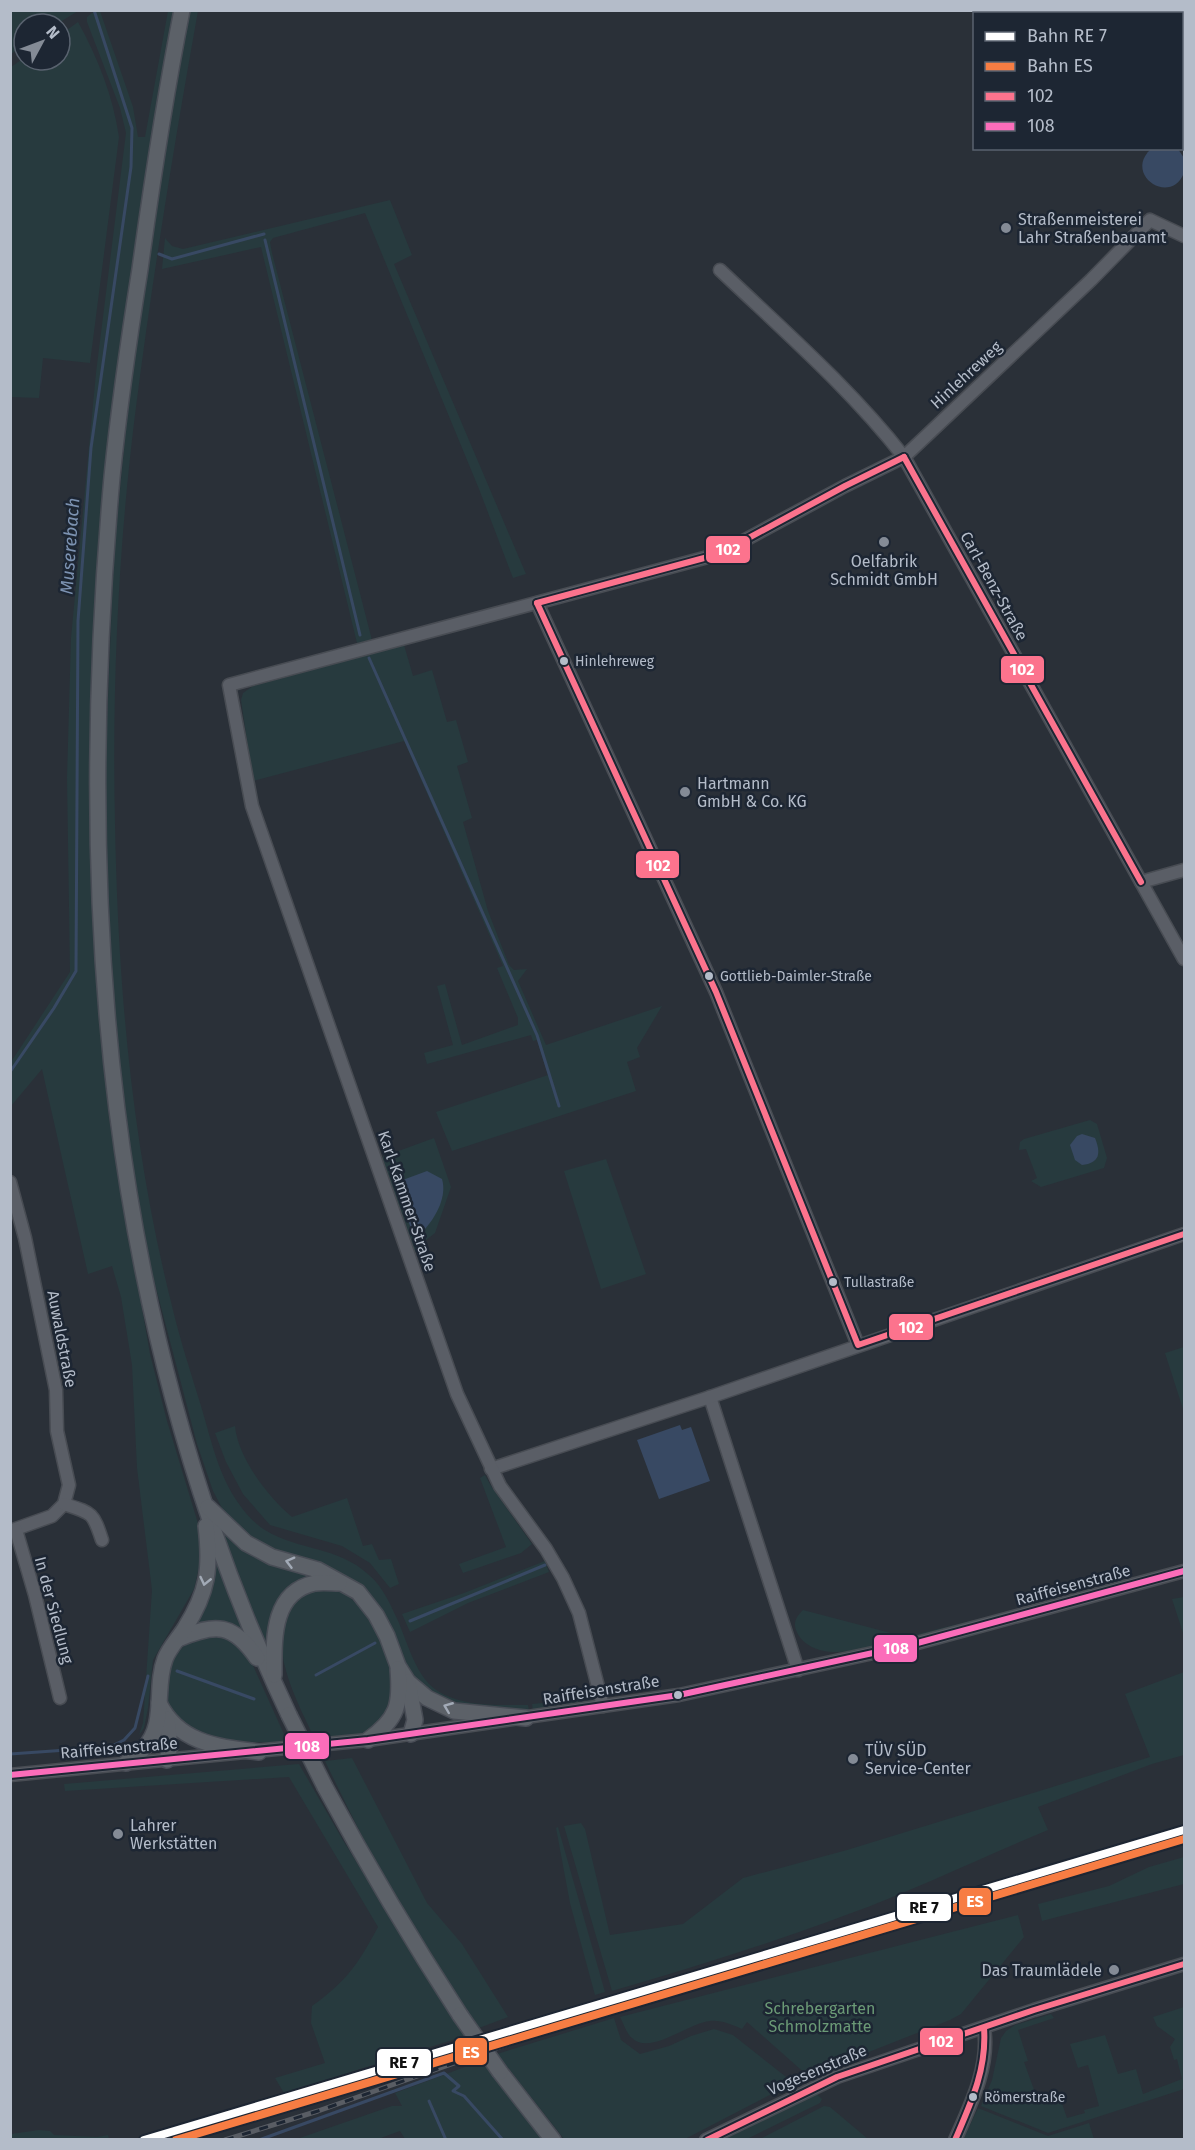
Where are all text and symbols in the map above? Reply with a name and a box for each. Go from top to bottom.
north arrow [12,12,72,72]
legend [973,12,1183,150]
text: N [42,22,64,43]
text: Bahn RE 7 [1027,25,1107,47]
text: Bahn ES [1027,55,1093,77]
text: 102 [1027,85,1054,107]
text: 108 [1027,115,1055,137]
place label: Straßenmeisterei Lahr Straßenbauamt [1018,210,1166,247]
marker: Straßenmeisterei Lahr Straßenbauamt [999,221,1013,235]
street label: Hinlehreweg [926,337,1006,413]
water label: Muserebach [56,497,84,595]
street label: Carl-Benz-Straße [956,528,1032,644]
line badge: 102 [705,535,751,564]
marker: Oelfabrik Schmidt GmbH [877,535,891,549]
text: 102 [716,540,740,559]
place label: Oelfabrik Schmidt GmbH [830,552,938,589]
place label: Hinlehreweg [575,653,655,670]
marker: Hinlehreweg [558,655,570,667]
line badge: 102 [1000,655,1045,684]
text: 102 [1010,660,1034,679]
place label: Hartmann GmbH & Co. KG [697,774,807,811]
marker: Hartmann GmbH & Co. KG [678,785,692,799]
line badge: 102 [635,850,680,879]
text: 102 [646,856,670,875]
place label: Gottlieb-Daimler-Straße [720,968,872,985]
marker: Gottlieb-Daimler-Straße [703,970,715,982]
street label: Karl-Kammer-Straße [374,1128,440,1274]
place label: Tullastraße [844,1274,915,1291]
marker: Tullastraße [827,1276,839,1288]
street label: Auwaldstraße [43,1289,81,1389]
line badge: 102 [888,1313,934,1341]
text: 102 [899,1318,923,1337]
street label: In der Siedlung [31,1554,78,1666]
one-way arrow [285,1557,296,1569]
street label: Raiffeisenstraße [1014,1561,1132,1609]
one-way arrow [200,1576,213,1586]
line badge: 108 [873,1634,918,1663]
text: 108 [883,1639,909,1658]
street label: Raiffeisenstraße [541,1671,661,1709]
unlabelled marker [672,1689,684,1701]
one-way arrow [443,1702,454,1714]
line badge: 108 [284,1732,330,1760]
street label: Raiffeisenstraße [59,1733,179,1763]
text: 108 [294,1737,320,1756]
place label: TÜV SÜD Service-Center [865,1741,971,1778]
marker: TÜV SÜD Service-Center [846,1752,860,1766]
place label: Lahrer Werkstätten [130,1816,217,1853]
marker: Lahrer Werkstätten [111,1827,125,1841]
line badge: ES [958,1887,992,1916]
text: ES [966,1892,984,1911]
line badge: RE 7 [896,1893,952,1922]
text: RE 7 [909,1898,939,1917]
place label: Das Traumlädele [982,1961,1102,1980]
marker: Das Traumlädele [1107,1963,1121,1977]
park label: Schrebergarten Schmolzmatte [765,1999,875,2036]
line badge: 102 [919,2027,964,2056]
text: 102 [929,2032,953,2051]
line badge: ES [454,2037,488,2066]
street label: Vogesenstraße [765,2041,869,2099]
text: ES [462,2043,480,2062]
line badge: RE 7 [376,2048,432,2077]
text: RE 7 [389,2053,419,2072]
place label: Römerstraße [984,2089,1065,2106]
marker: Römerstraße [967,2091,979,2103]

